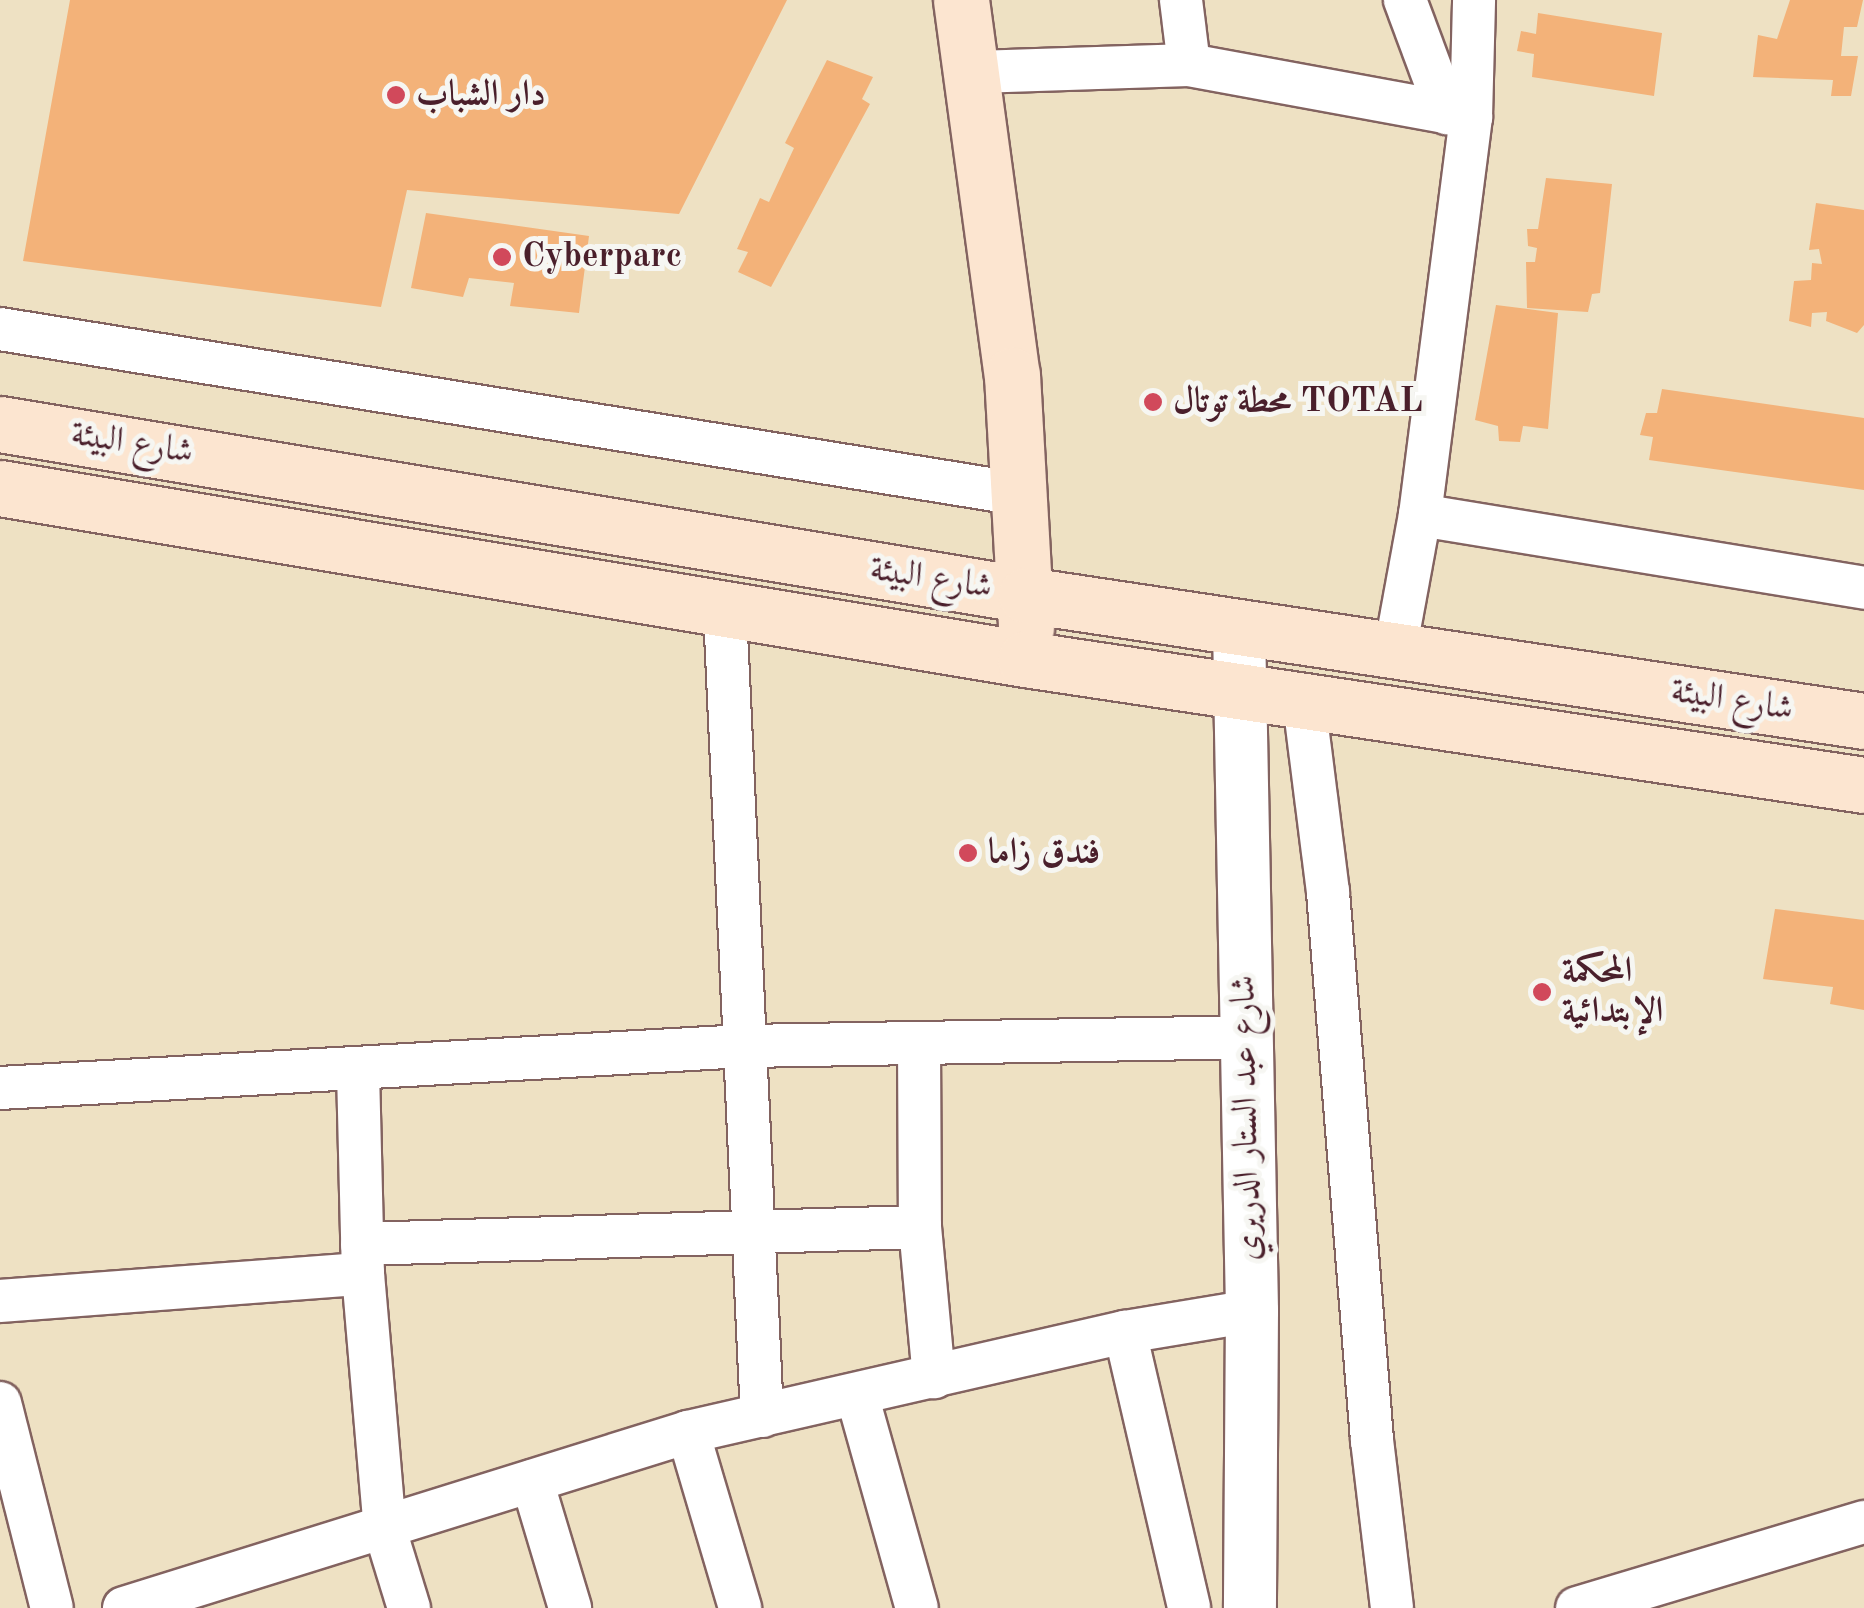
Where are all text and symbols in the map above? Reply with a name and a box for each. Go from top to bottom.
place label: دار الشباب [416,74,546,116]
marker: دار الشباب [385,84,407,106]
place label: Cyberparc [522,236,682,278]
marker: Cyberparc [491,246,513,268]
place label: محطة توتال TOTAL [1173,381,1423,423]
marker: محطة توتال TOTAL [1142,391,1164,413]
street label: شارع البيئة [68,414,196,474]
street label: شارع البيئة [867,549,995,609]
street label: شارع البيئة [1668,671,1796,731]
place label: فندق زاما [988,832,1100,874]
marker: فندق زاما [957,842,979,864]
place label: المحكمة الإبتدائية [1562,951,1663,1033]
street label: شارع عبد الستار الدريري [1224,975,1270,1261]
marker: المحكمة الإبتدائية [1531,981,1553,1003]

